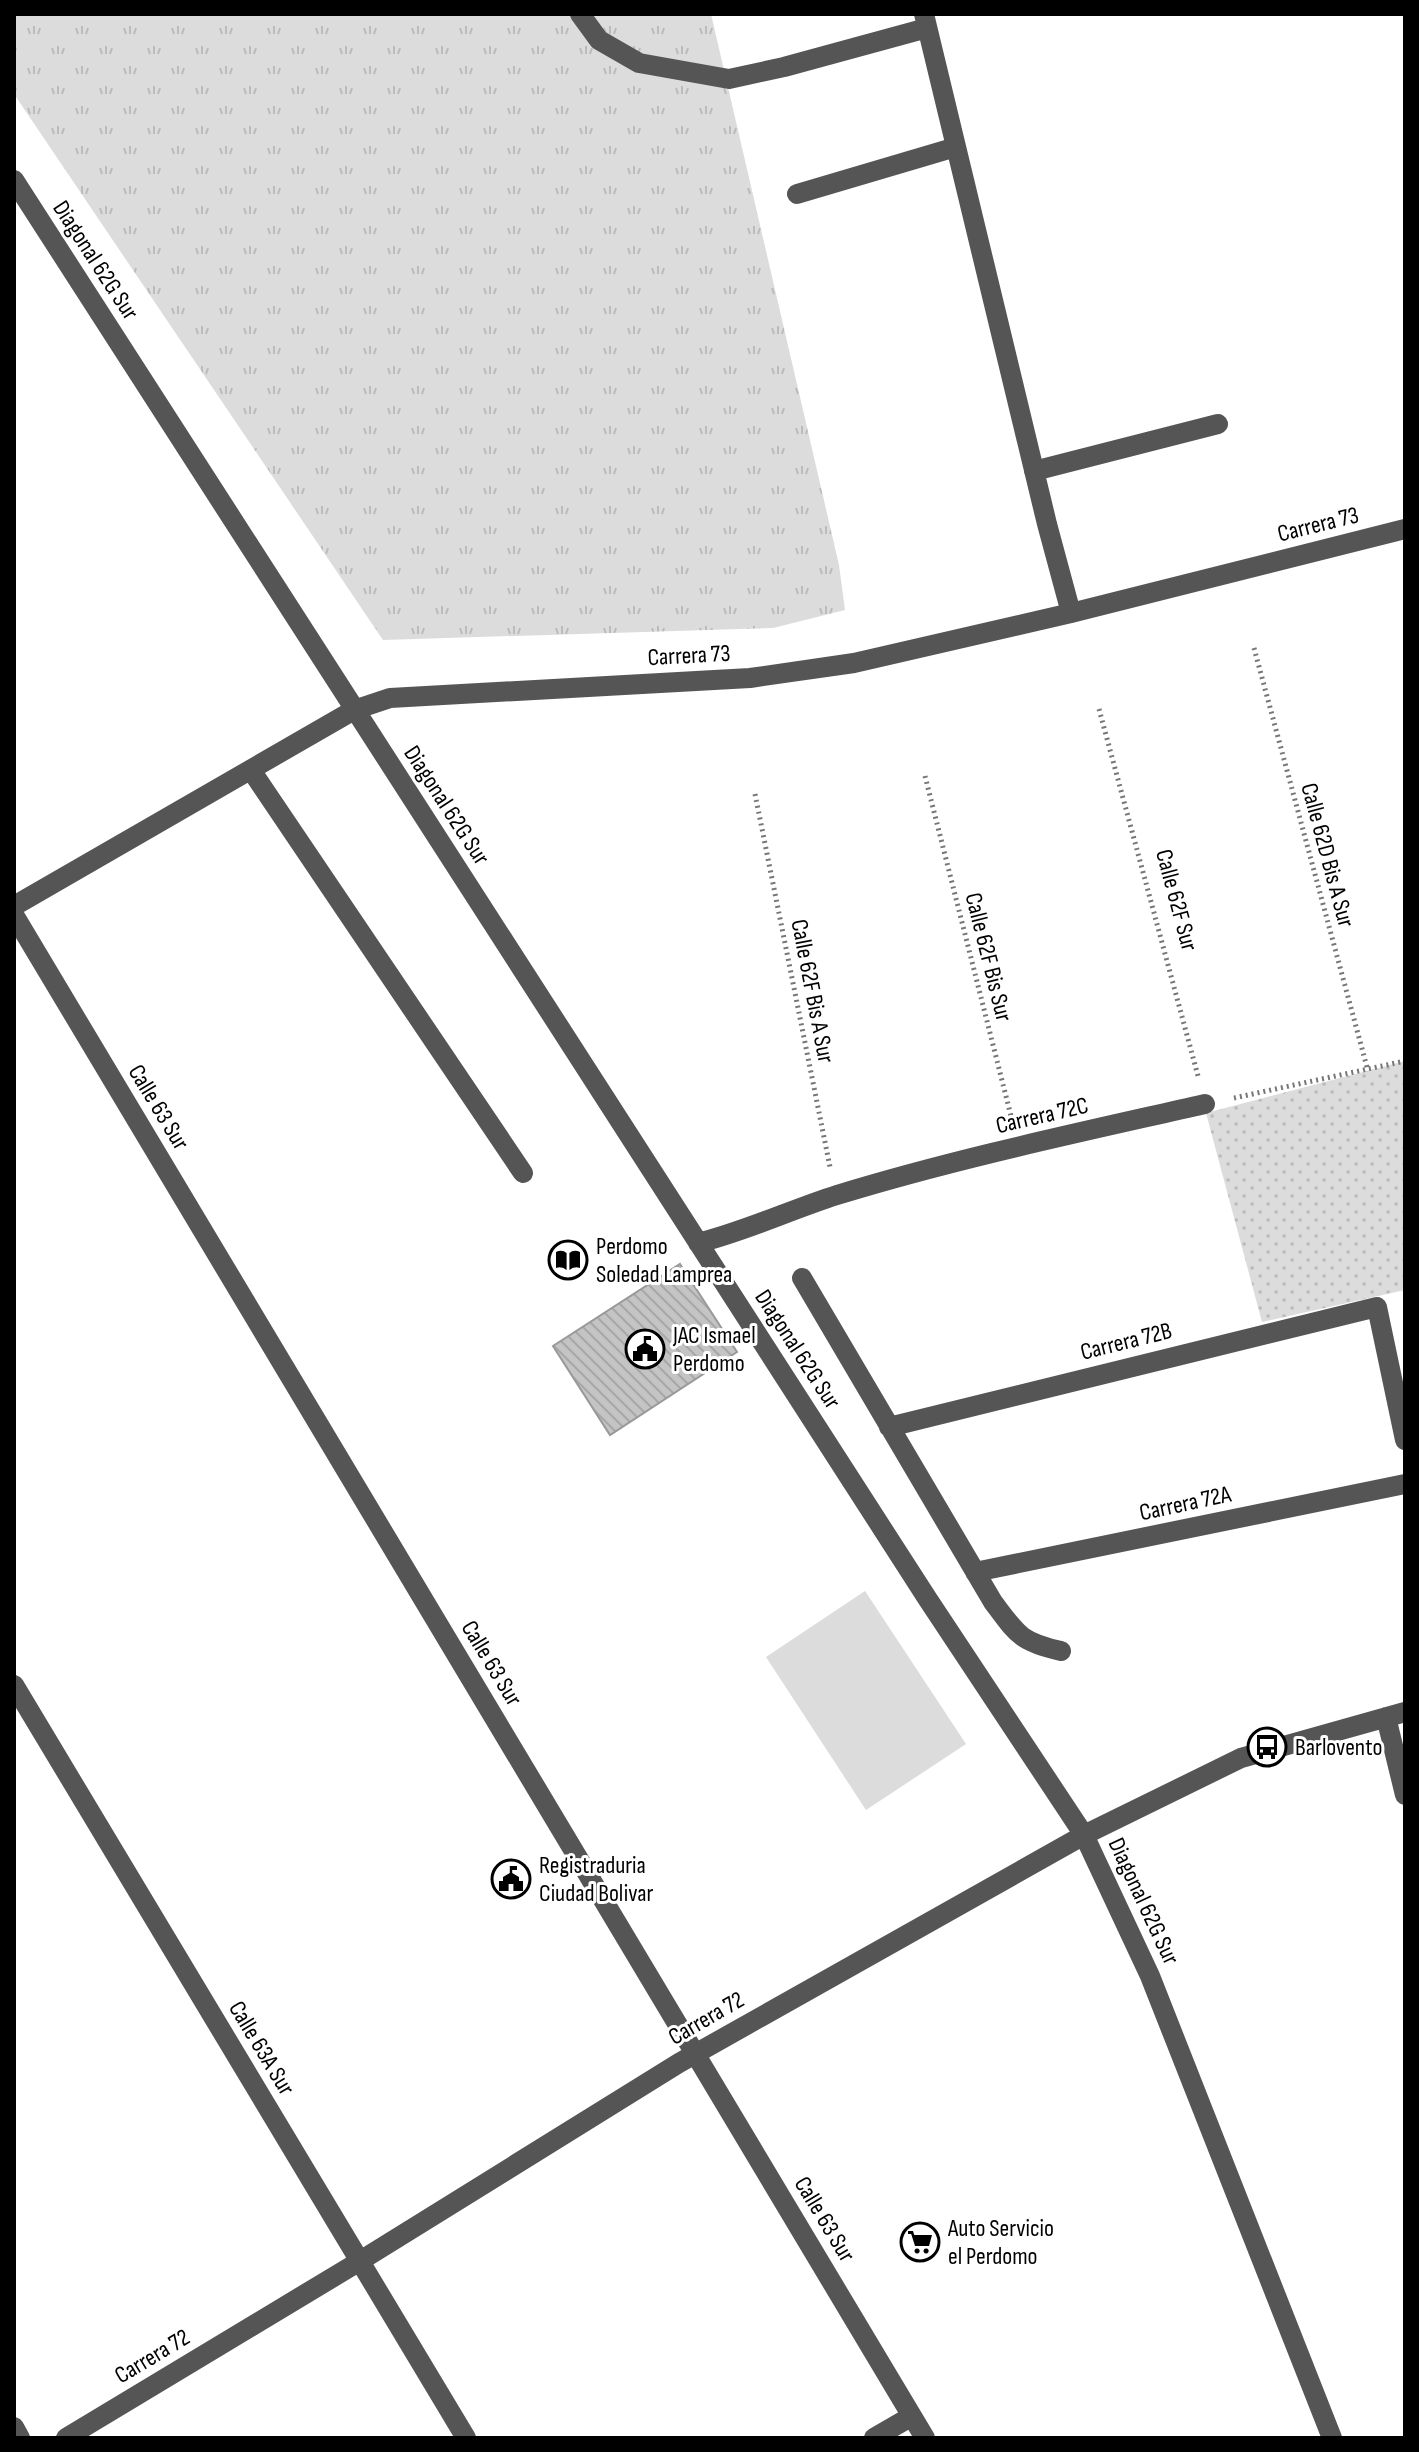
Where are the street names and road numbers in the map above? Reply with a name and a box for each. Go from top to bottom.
street label: Diagonal 62G Sur [46,195,145,325]
street label: Carrera 73 [1274,500,1362,549]
street label: Carrera 73 [647,639,731,672]
street label: Diagonal 62G Sur [397,740,496,870]
street label: Calle 62D Bis A Sur [1294,780,1361,930]
street label: Calle 62F Sur [1149,846,1204,954]
street label: Calle 62F Bis Sur [959,890,1019,1025]
street label: Calle 62F Bis A Sur [784,917,841,1065]
street label: Calle 63 Sur [122,1059,195,1155]
street label: Carrera 72C [993,1091,1091,1140]
street label: Diagonal 62G Sur [748,1284,847,1414]
street label: Carrera 72B [1077,1316,1175,1367]
street label: Carrera 72A [1137,1480,1234,1527]
street label: Calle 63 Sur [455,1615,528,1711]
street label: Diagonal 62G Sur [1102,1833,1186,1969]
street label: Carrera 72 [663,1985,749,2052]
street label: Calle 63A Sur [222,1996,301,2101]
street label: Calle 63 Sur [788,2171,861,2267]
street label: Carrera 72 [109,2323,195,2390]

